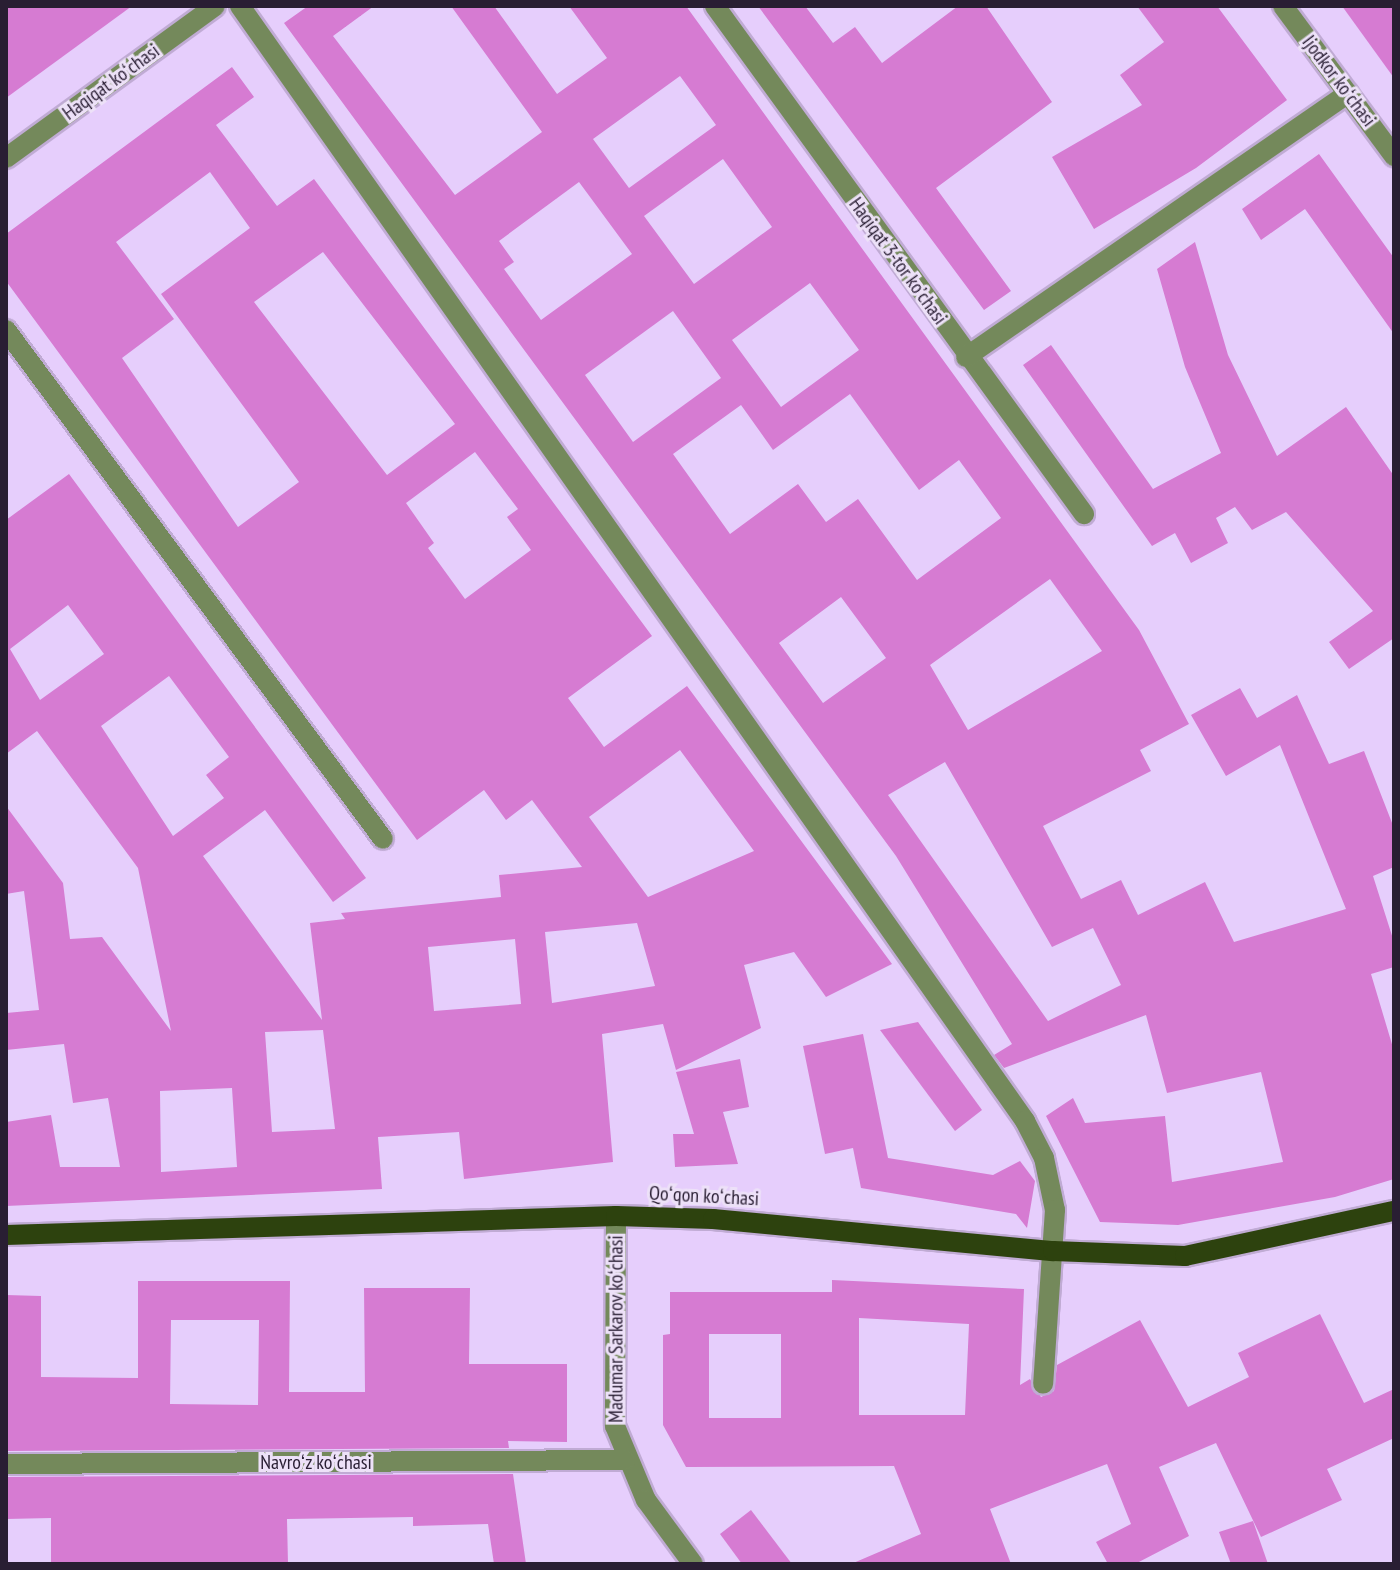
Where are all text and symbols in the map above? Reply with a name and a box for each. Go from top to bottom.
street label: Ijodkor koʻchasi [1297,31,1381,131]
street label: Haqiqat koʻchasi [58,39,164,125]
street label: Haqiqat 3-tor koʼchasi [844,193,952,329]
street label: Qoʻqon koʻchasi [648,1181,760,1211]
street label: Madumar Sarkarov koʻchasi [604,1235,628,1423]
street label: Navroʻz koʻchasi [260,1450,372,1474]

